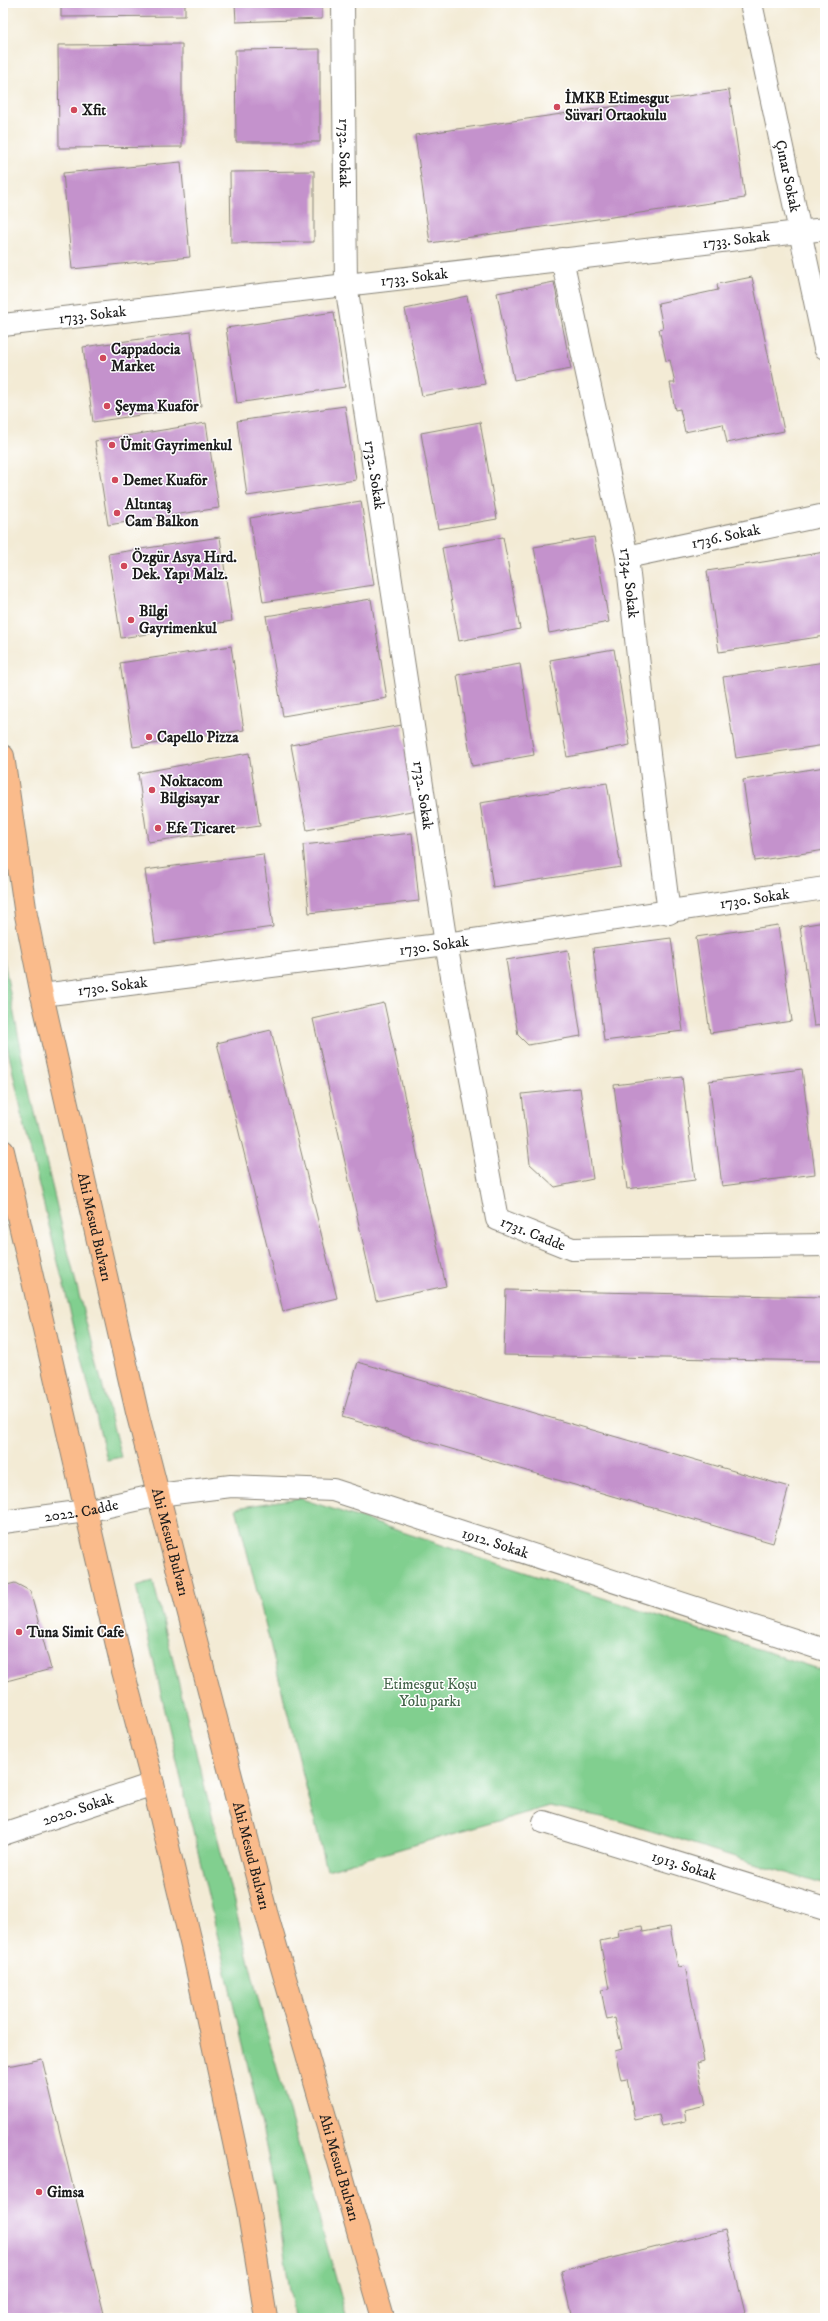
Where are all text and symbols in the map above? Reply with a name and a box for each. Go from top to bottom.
place label: İMKB Etimesgut Süvari Ortaokulu [565,88,669,125]
place label: Xfit [82,101,106,120]
marker: İMKB Etimesgut Süvari Ortaokulu [552,102,562,112]
marker: Xfit [69,105,79,115]
street label: 1732. Sokak [335,118,354,189]
street label: Çınar Sokak [771,138,805,214]
street label: 1733. Sokak [701,226,771,253]
street label: 1733. Sokak [379,264,450,290]
street label: 1733. Sokak [58,301,128,328]
place label: Cappadocia Market [111,340,181,376]
marker: Cappadocia Market [98,353,108,363]
place label: Şeyma Kuaför [115,397,199,416]
marker: Şeyma Kuaför [102,401,112,411]
place label: Ümit Gayrimenkul [120,435,233,455]
street label: 1732. Sokak [360,439,390,511]
marker: Ümit Gayrimenkul [107,440,117,450]
place label: Demet Kuaför [123,471,208,490]
marker: Demet Kuaför [110,475,120,485]
place label: Altıntaş Cam Balkon [124,495,199,531]
marker: Altıntaş Cam Balkon [112,508,122,518]
street label: 1736. Sokak [690,519,763,553]
street label: 1734. Sokak [616,546,643,620]
place label: Özgür Asya Hırd. Dek. Yapı Malz. [132,547,237,584]
marker: Özgür Asya Hırd. Dek. Yapı Malz. [119,561,129,571]
place label: Bilgi Gayrimenkul [139,602,217,638]
marker: Bilgi Gayrimenkul [126,615,136,625]
place label: Capello Pizza [157,728,239,747]
marker: Capello Pizza [144,732,154,742]
street label: 1732. Sokak [409,759,438,832]
place label: Noktacom Bilgisayar [160,772,224,808]
marker: Noktacom Bilgisayar [147,785,157,795]
place label: Efe Ticaret [166,819,236,838]
marker: Efe Ticaret [153,823,163,833]
street label: 1730. Sokak [718,884,791,913]
street label: 1730. Sokak [398,931,471,959]
street label: 1730. Sokak [76,972,149,1000]
street label: Ahi Mesud Bulvarı [73,1171,116,1283]
street label: 1731. Cadde [497,1212,569,1255]
street label: Ahi Mesud Bulvarı [147,1486,194,1598]
street label: 2022. Cadde [43,1495,120,1526]
street label: 1912. Sokak [460,1523,532,1563]
place label: Tuna Simit Cafe [26,1623,125,1642]
marker: Tuna Simit Cafe [14,1627,24,1637]
park label: Etimesgut Koşu Yolu parkı [383,1675,477,1711]
street label: 2020. Sokak [40,1788,117,1830]
street label: Ahi Mesud Bulvarı [228,1800,275,1912]
street label: 1913. Sokak [650,1846,720,1885]
street label: Ahi Mesud Bulvarı [315,2111,364,2223]
place label: Gimsa [47,2183,85,2202]
marker: Gimsa [34,2187,44,2197]

